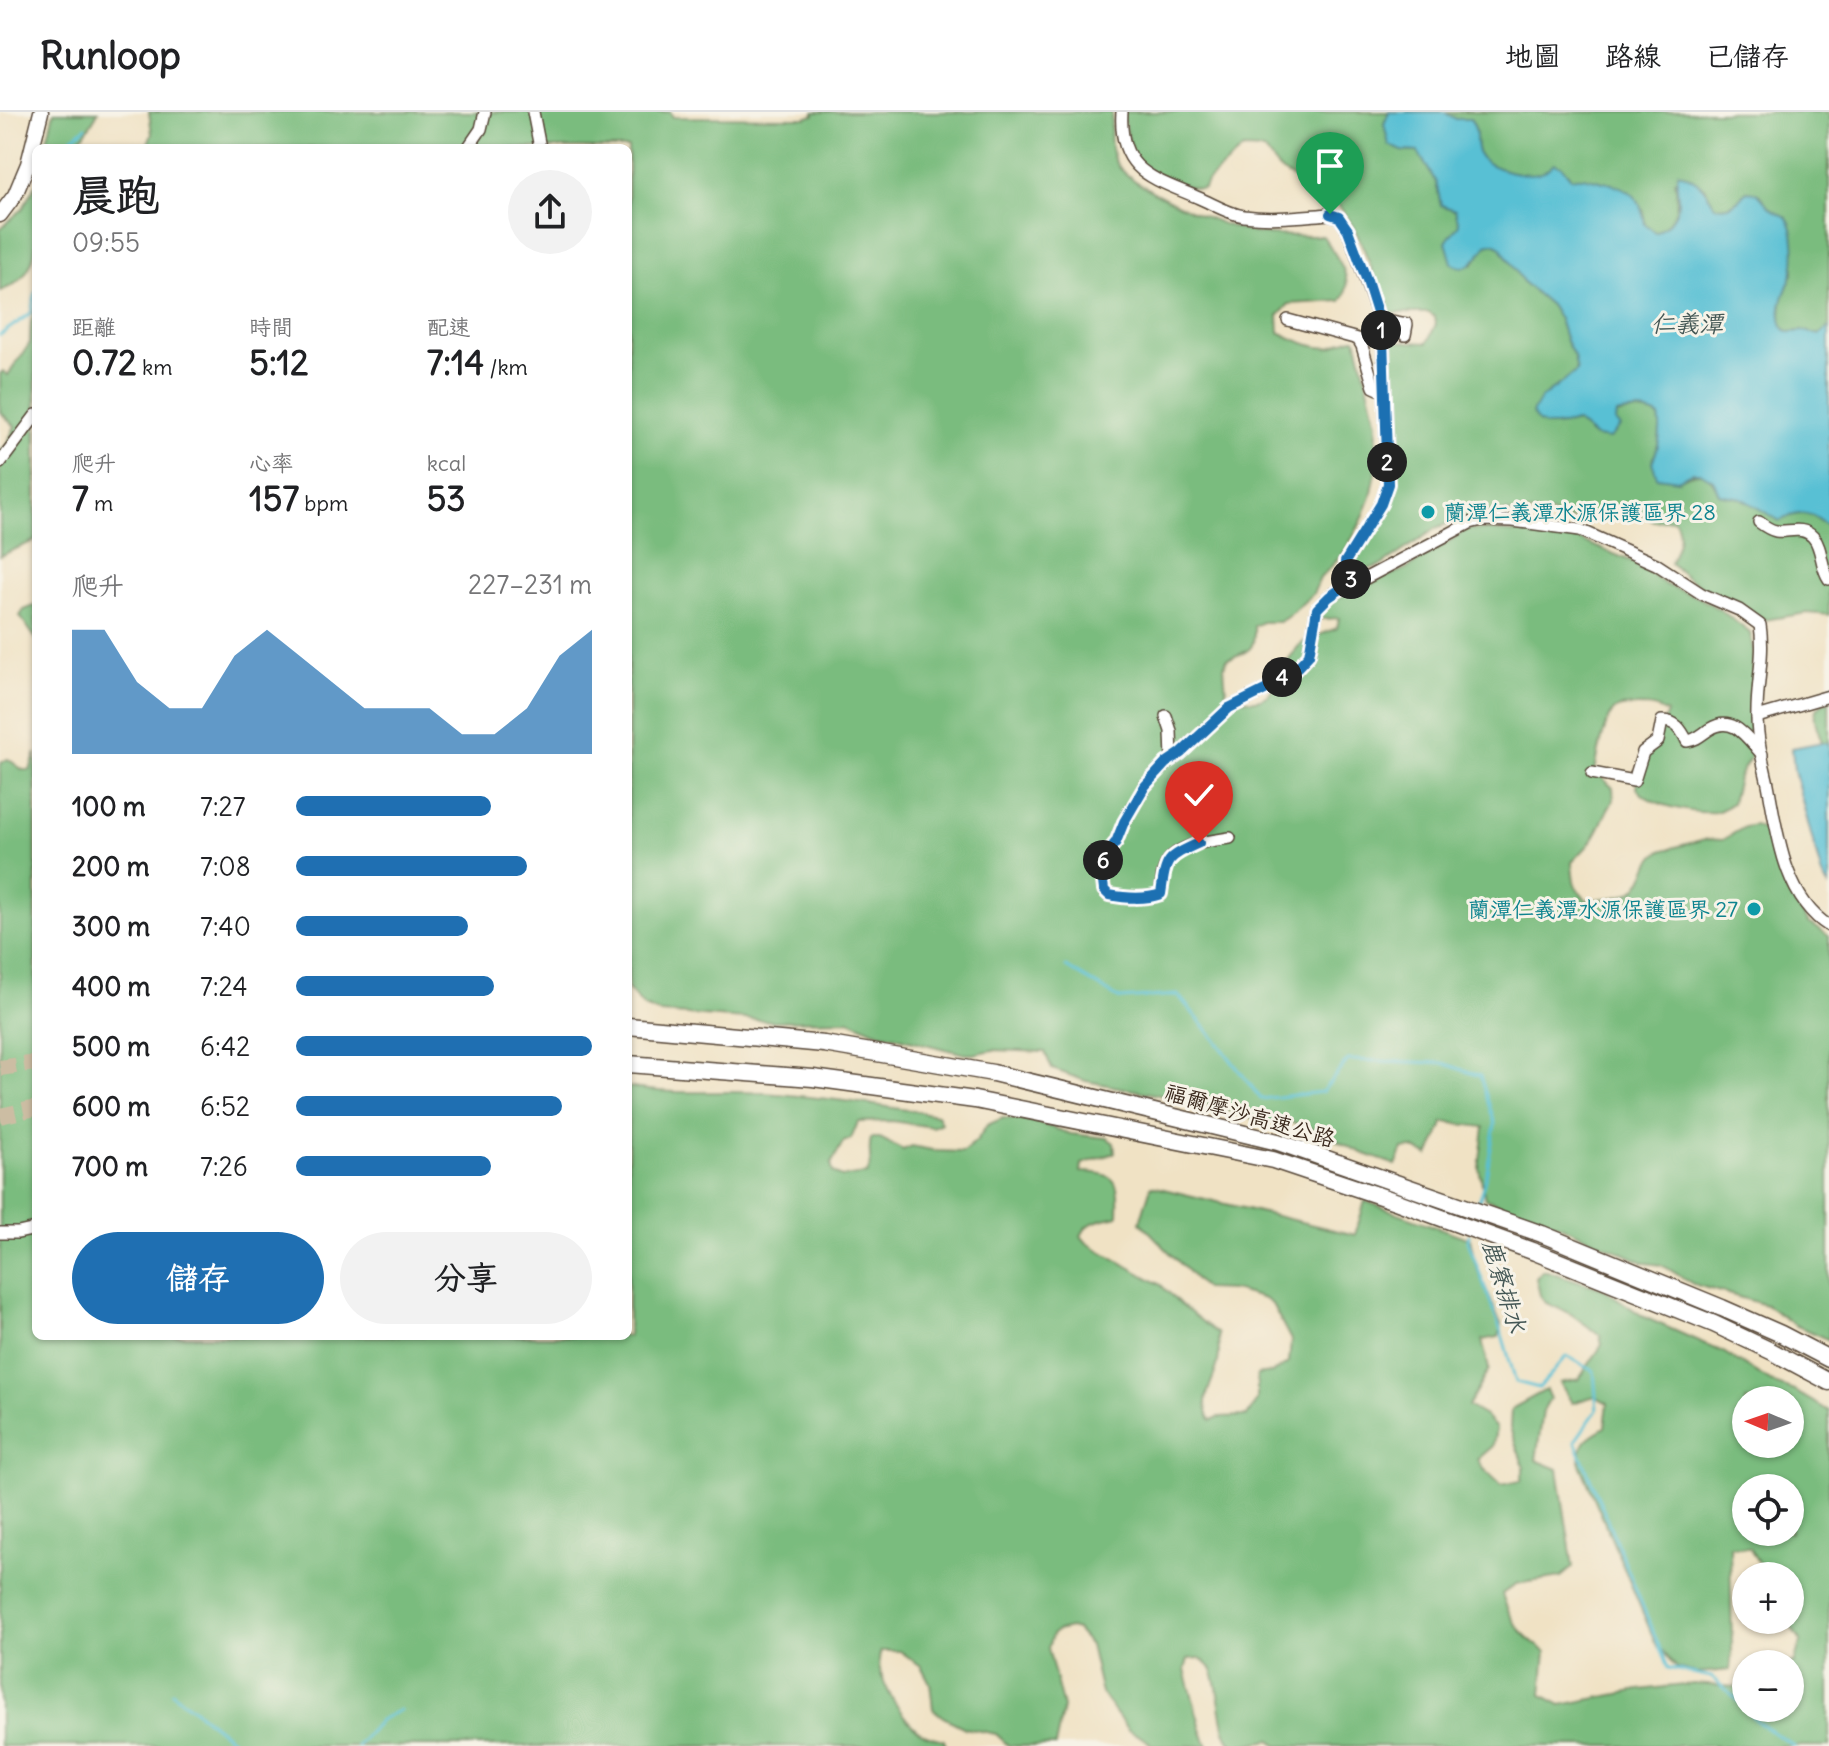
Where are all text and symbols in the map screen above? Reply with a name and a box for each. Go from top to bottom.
text: Runloop [40,32,181,79]
text: 地圖 [1505,38,1561,74]
text: 路線 [1605,38,1661,74]
text: 已儲存 [1705,38,1789,74]
pin [1296,132,1364,214]
icon: arrive [1308,144,1352,188]
text: 晨跑 [72,168,160,223]
button: share [508,170,592,254]
text: 09:55 [72,226,140,259]
water label: 仁義潭 [1651,308,1725,338]
pin: 1 [1361,310,1401,350]
text: 距離 [72,313,116,341]
text: 時間 [249,313,293,341]
text: 配速 [427,313,471,341]
text: 1 [1377,316,1385,344]
text: 0.72 [72,341,137,384]
text: 5:12 [249,341,309,384]
text: 7:14 [427,341,484,384]
text: km [137,353,172,381]
text: /km [484,353,528,381]
pin: 2 [1367,442,1407,482]
text: 2 [1381,448,1393,476]
text: 爬升 [72,449,116,477]
text: 心率 [249,449,293,477]
text: kcal [427,449,466,477]
text: 7 [72,477,89,520]
text: 157 [249,477,299,520]
text: 53 [427,477,466,520]
text: m [89,489,113,517]
text: bpm [299,489,348,517]
place label: 蘭潭仁義潭水源保護區界 28 [1444,498,1716,526]
marker: 蘭潭仁義潭水源保護區界 28 [1419,503,1437,521]
pin: 3 [1331,559,1371,599]
text: 3 [1345,565,1357,593]
text: 227–231 m [468,568,592,601]
text: 爬升 [72,569,124,602]
pin: 4 [1262,657,1302,697]
text: 4 [1276,663,1288,691]
pin [1165,761,1233,843]
icon: check [1177,773,1221,817]
text: 100 m [72,790,146,823]
text: 7:27 [200,790,246,823]
pin: 6 [1083,840,1123,880]
text: 6 [1097,846,1109,874]
text: 200 m [72,850,149,883]
text: 7:08 [200,850,251,883]
place label: 蘭潭仁義潭水源保護區界 27 [1468,895,1738,923]
marker: 蘭潭仁義潭水源保護區界 27 [1745,900,1763,918]
text: 300 m [72,910,150,943]
text: 7:40 [200,910,251,943]
text: 400 m [72,970,150,1003]
text: 7:24 [200,970,247,1003]
text: 500 m [72,1030,150,1063]
text: 6:42 [200,1030,250,1063]
street label: 福爾摩沙高速公路 [1162,1077,1338,1153]
text: 600 m [72,1090,150,1123]
text: 6:52 [200,1090,250,1123]
text: 700 m [72,1150,148,1183]
text: 7:26 [200,1150,248,1183]
button: 儲存 [72,1232,324,1324]
button: 分享 [340,1232,592,1324]
water label: 鹿寮排水 [1477,1235,1534,1337]
north arrow [1732,1386,1804,1458]
map controls [1732,1386,1804,1722]
button: locate [1732,1474,1804,1546]
button: + [1732,1562,1804,1634]
button: − [1732,1650,1804,1722]

